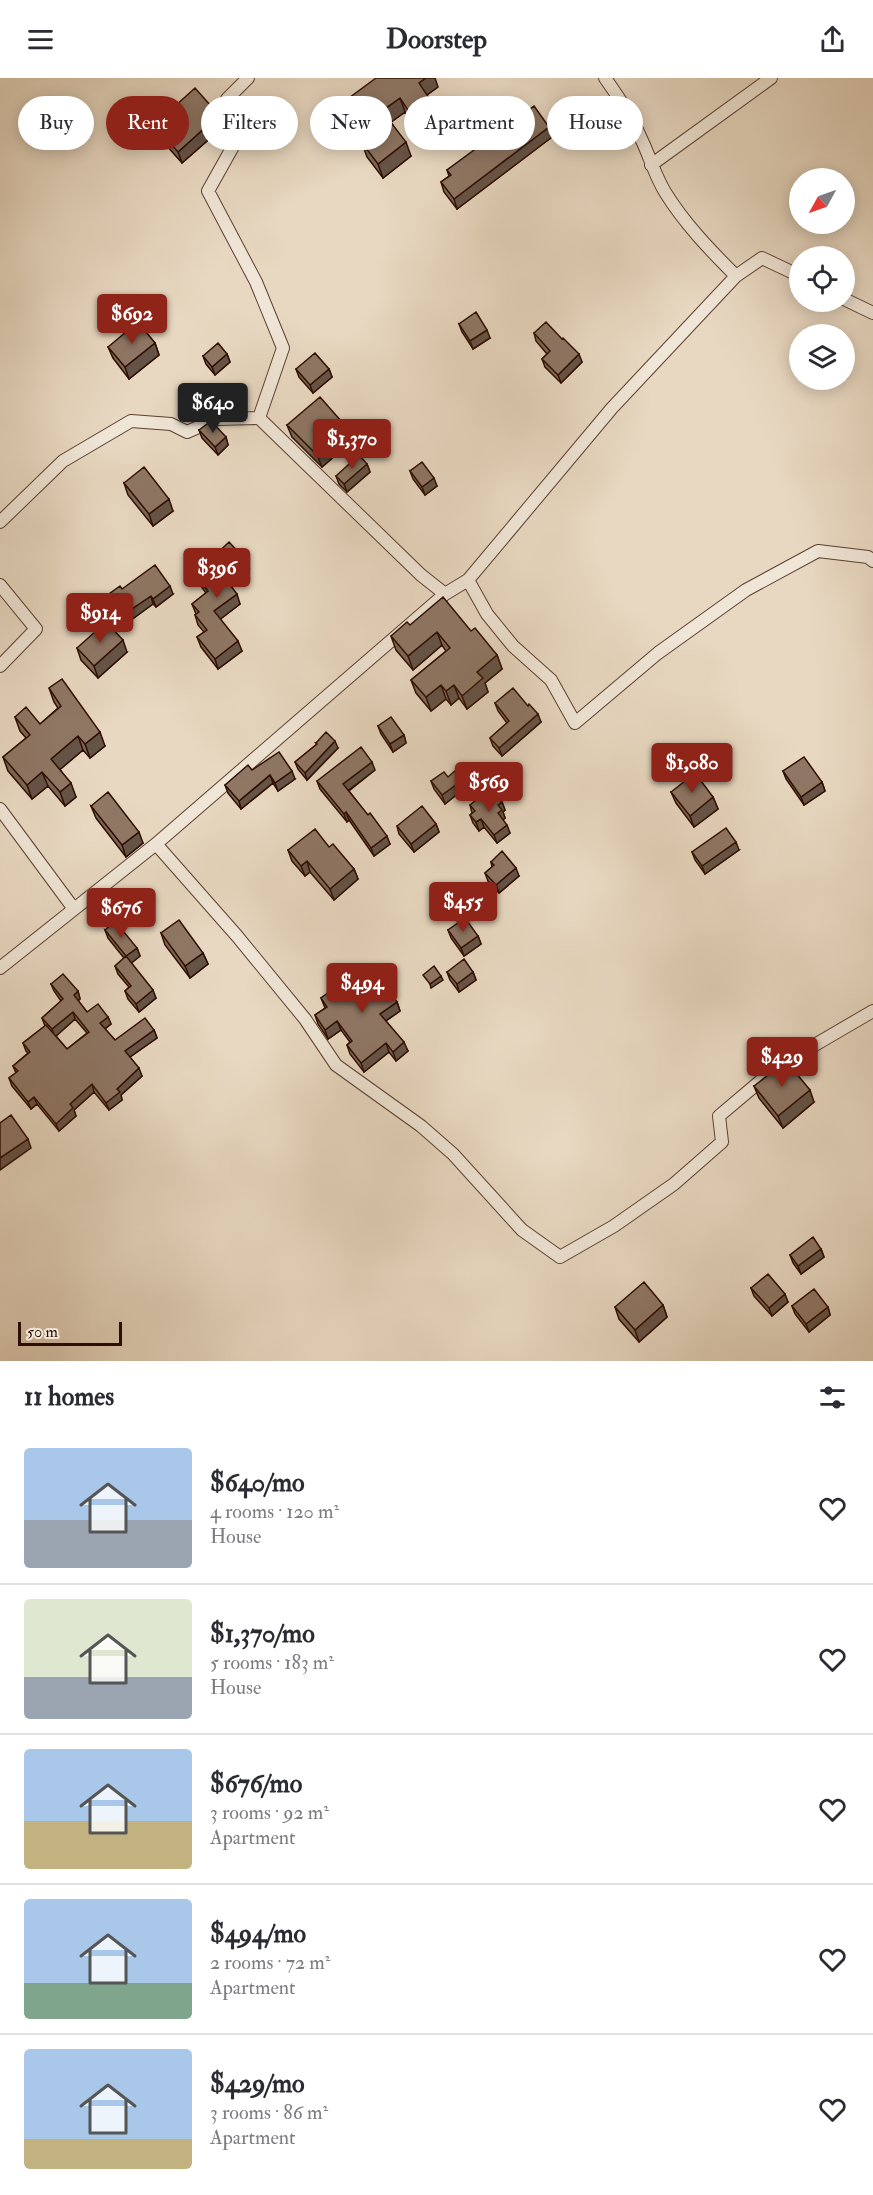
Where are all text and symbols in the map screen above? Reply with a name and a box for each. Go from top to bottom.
icon: menu [24,23,57,56]
text: Doorstep [386,23,487,56]
icon: share [816,23,849,56]
chip: Buy [18,96,94,150]
chip: Rent [106,96,189,150]
chip: Filters [201,96,298,150]
chip: New [310,96,392,150]
chip: Apartment [404,96,535,150]
chip: House [547,96,643,150]
north arrow [789,168,855,234]
map controls [789,168,855,390]
button: locate [789,246,855,312]
pin: $692 [96,294,168,345]
text: $692 [111,301,153,326]
button: layers [789,324,855,390]
pin: $640 [177,383,249,434]
text: $640 [192,390,234,415]
pin: $1,370 [303,419,401,470]
text: $1,370 [327,426,377,451]
pin: $396 [181,548,253,599]
text: $396 [197,555,237,580]
pin: $914 [64,593,136,644]
text: $914 [80,600,120,625]
pin: $1,080 [643,743,741,794]
text: $1,080 [665,750,719,775]
pin: $569 [453,762,525,813]
text: $569 [469,769,509,794]
pin: $455 [427,882,499,933]
pin: $676 [85,888,157,939]
text: $455 [443,889,483,914]
text: $676 [101,895,141,920]
pin: $494 [326,963,398,1014]
text: $494 [340,970,384,995]
pin: $429 [746,1037,818,1088]
text: $429 [761,1044,803,1069]
scale bar [18,1319,122,1346]
text: 50 m [27,1322,58,1342]
text: 11 homes [24,1381,114,1413]
icon: filters [816,1381,849,1414]
text: $640/mo [210,1467,305,1499]
icon: home [72,1472,144,1544]
icon: heart [816,1492,849,1525]
text: 4 rooms · 120 m² [210,1499,339,1524]
text: House [210,1524,261,1549]
text: $1,370/mo [210,1618,315,1650]
icon: home [72,1623,144,1695]
icon: heart [816,1643,849,1676]
text: 5 rooms · 183 m² [210,1650,334,1675]
text: House [210,1675,261,1700]
text: $676/mo [210,1768,302,1800]
icon: home [72,1773,144,1845]
icon: heart [816,1793,849,1826]
text: 3 rooms · 92 m² [210,1800,329,1825]
text: Apartment [210,1825,295,1850]
text: $494/mo [210,1918,306,1950]
icon: home [72,1923,144,1995]
icon: heart [816,1943,849,1976]
text: 2 rooms · 72 m² [210,1950,330,1975]
text: Apartment [210,1975,295,2000]
text: $429/mo [210,2068,305,2100]
icon: home [72,2073,144,2145]
icon: heart [816,2093,849,2126]
text: 3 rooms · 86 m² [210,2100,328,2125]
text: Apartment [210,2125,295,2150]

